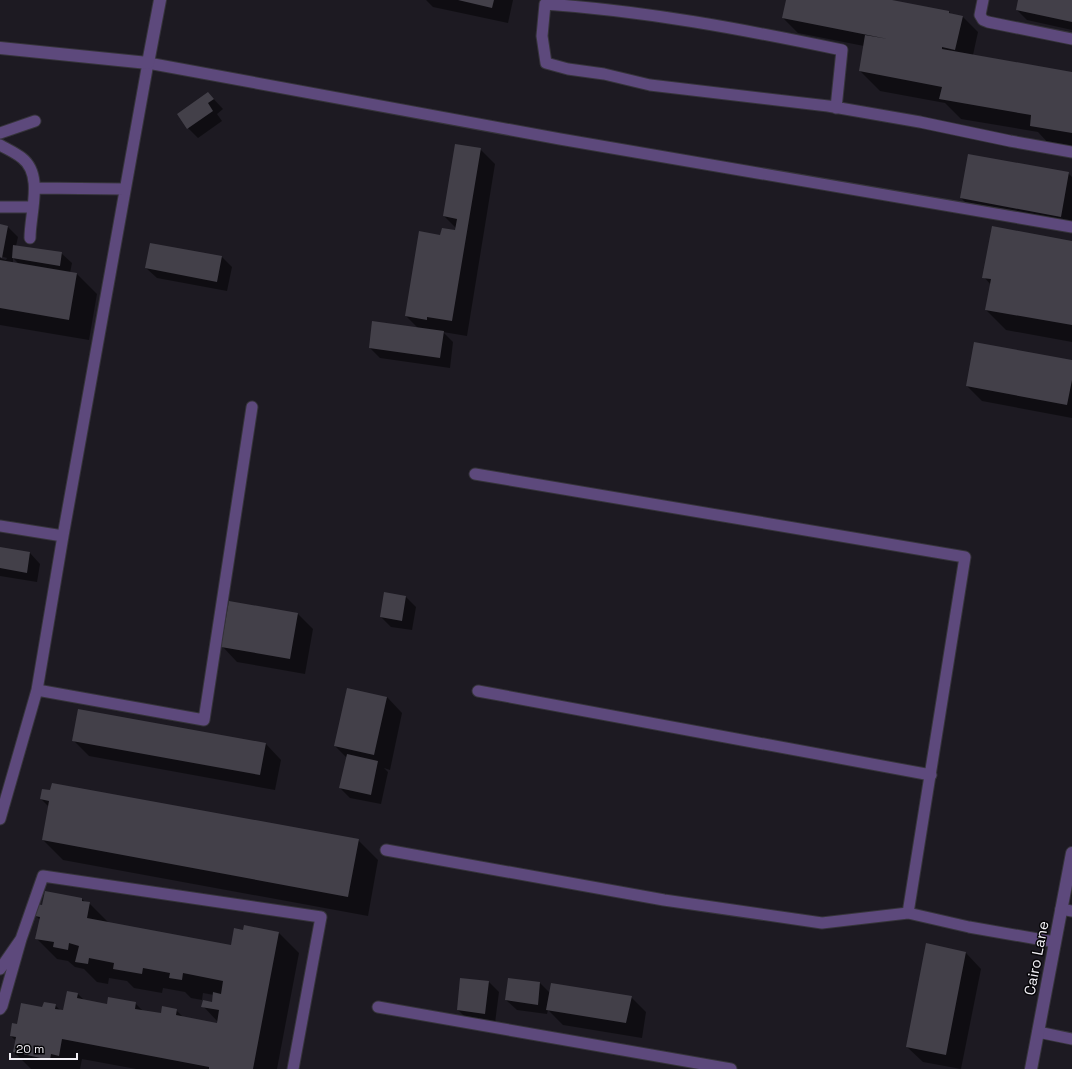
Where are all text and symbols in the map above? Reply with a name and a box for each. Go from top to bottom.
street label: Cairo Lane [1019,919,1053,997]
scale bar [10,1035,77,1061]
text: 20 m [16,1041,44,1057]

